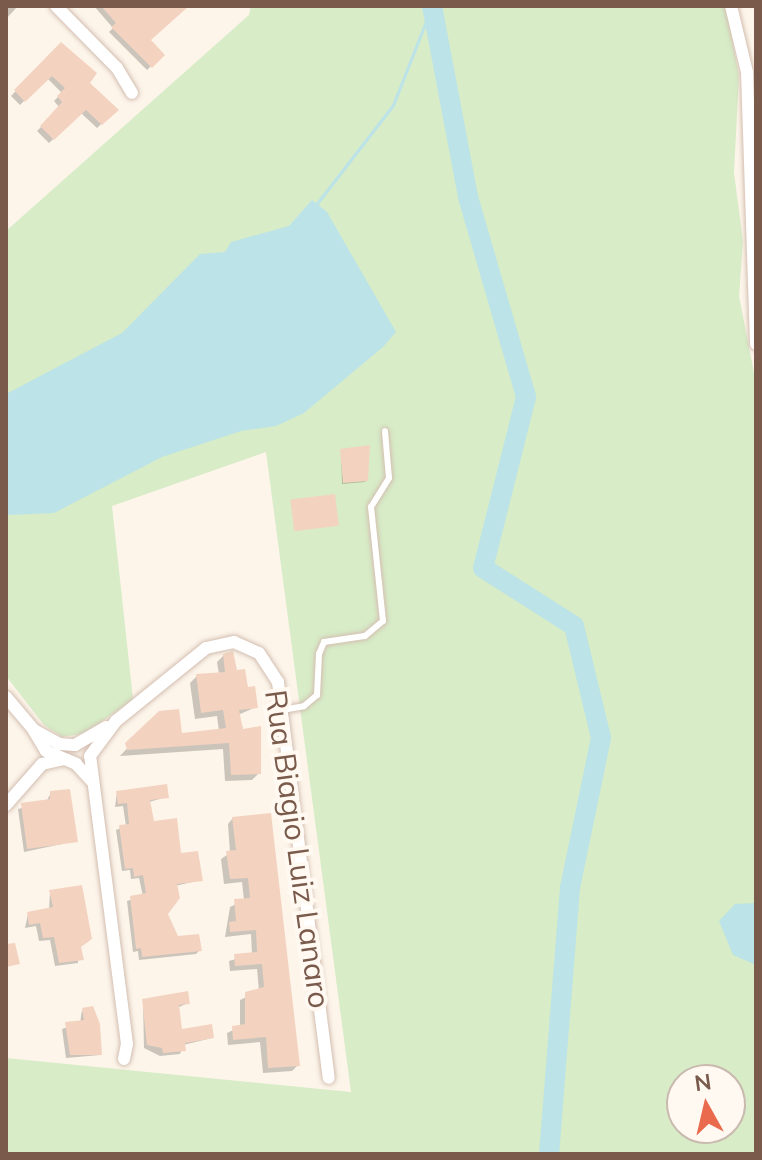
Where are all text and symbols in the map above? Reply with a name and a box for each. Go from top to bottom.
street label: Rua Biagio Luiz Lanaro [258,687,338,1011]
north arrow [666,1064,746,1144]
text: N [693,1067,713,1097]

